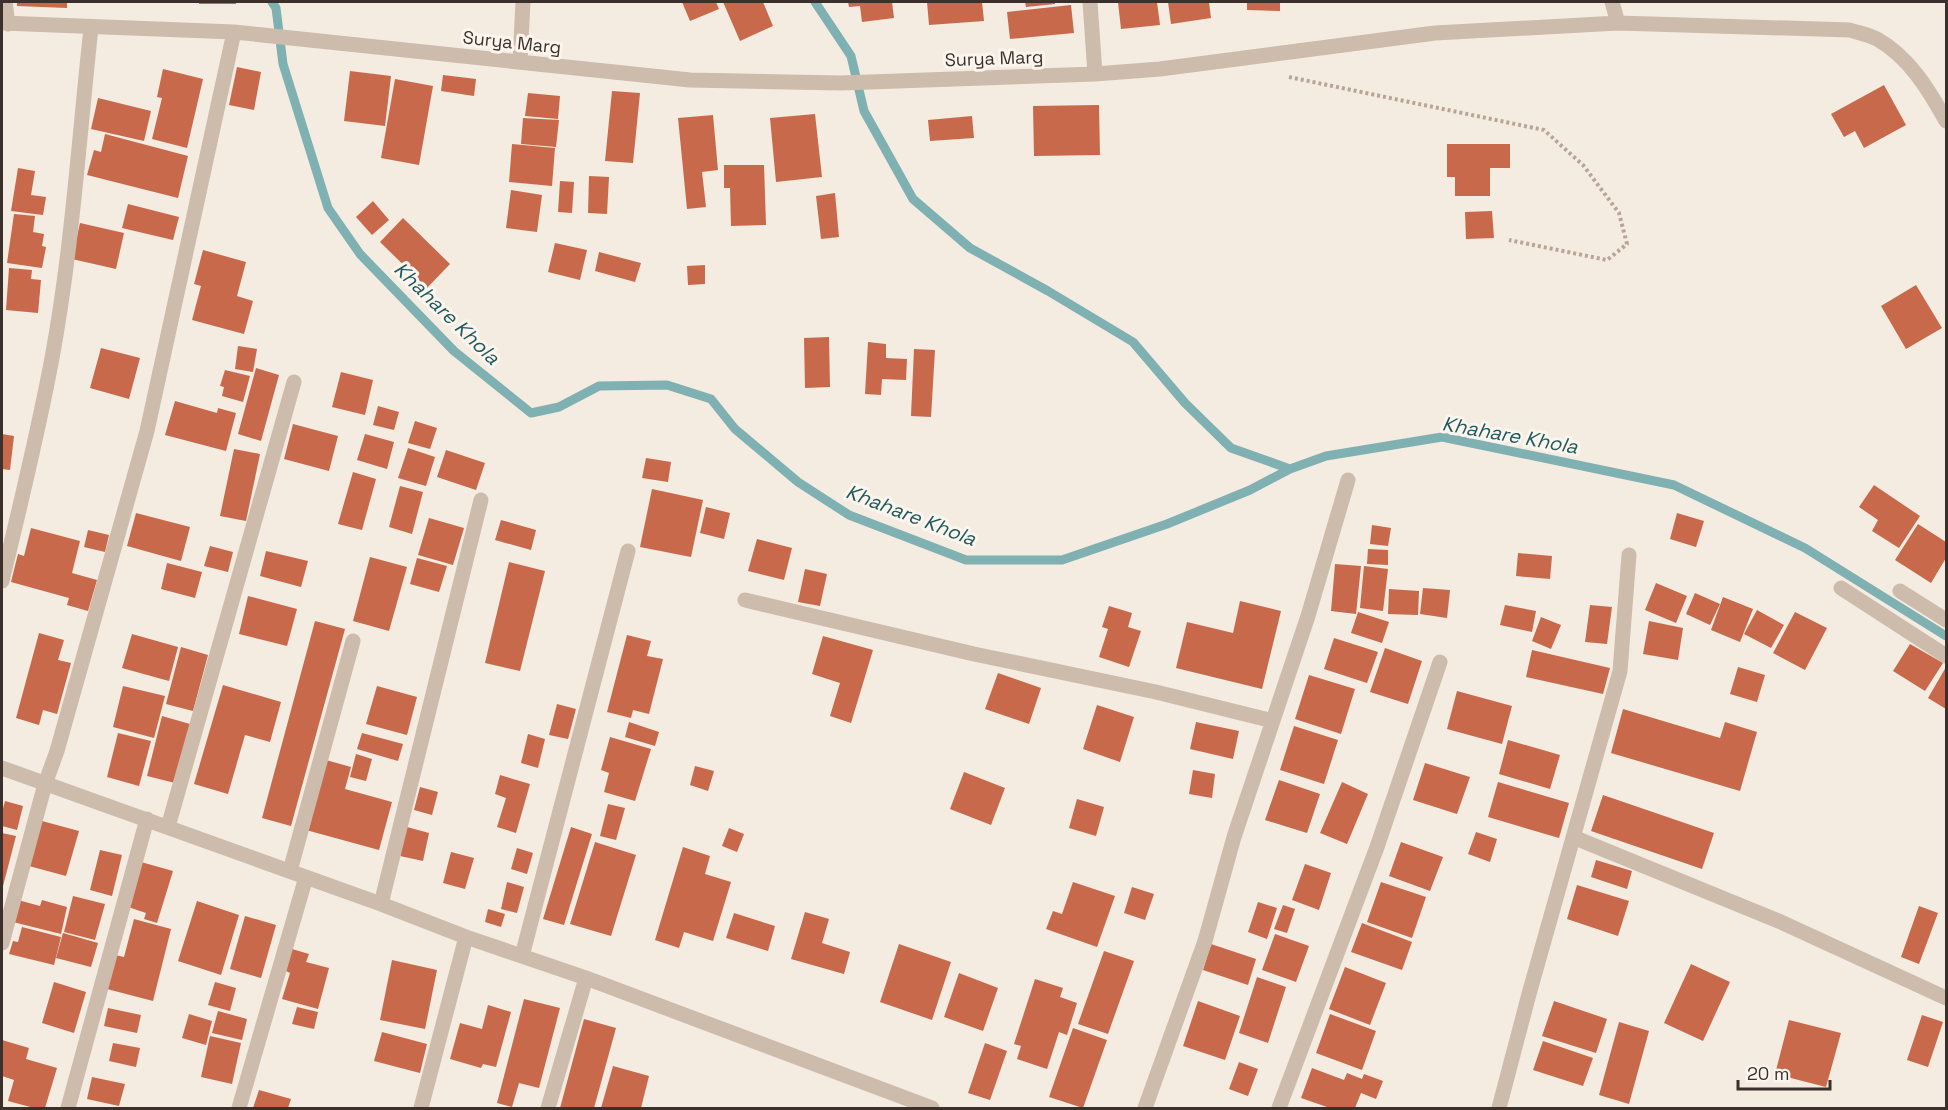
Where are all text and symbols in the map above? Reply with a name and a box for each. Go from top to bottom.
street label: Surya Marg [462,25,562,59]
street label: Surya Marg [944,45,1044,71]
water label: Khahare Khola [389,256,506,370]
water label: Khahare Khola [1440,410,1580,460]
water label: Khahare Khola [842,478,980,552]
scale bar [1738,1053,1830,1091]
text: 20 m [1747,1062,1790,1085]

